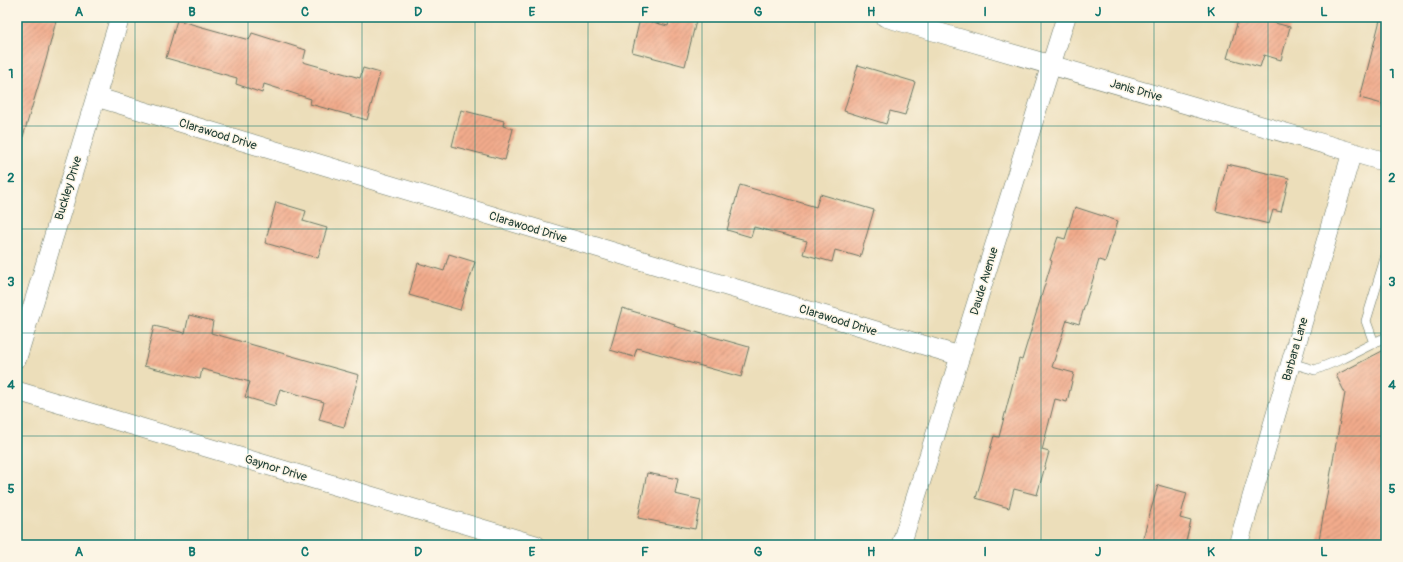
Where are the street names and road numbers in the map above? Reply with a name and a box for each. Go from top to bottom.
street label: Janis Drive [1108,76,1164,105]
street label: Clarawood Drive [177,115,259,153]
street label: Buckley Drive [52,154,85,222]
street label: Clarawood Drive [487,208,569,246]
street label: Daude Avenue [967,245,1002,317]
street label: Clarawood Drive [797,301,879,339]
street label: Barbara Lane [1279,316,1312,383]
street label: Gaynor Drive [243,452,309,485]

